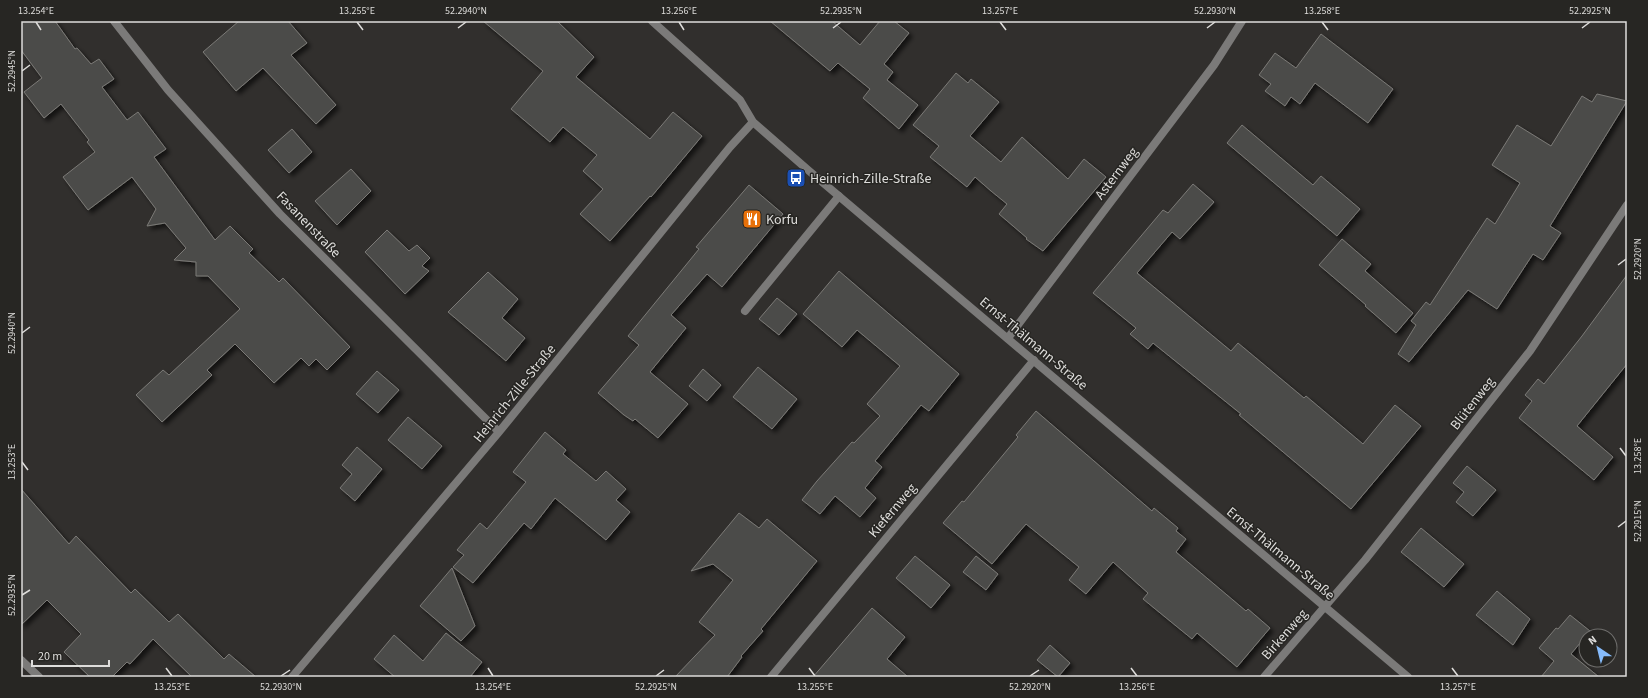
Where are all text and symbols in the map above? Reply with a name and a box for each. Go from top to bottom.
text: 13.254°E [18,4,54,18]
text: 13.255°E [339,4,375,18]
text: 52.2940°N [445,4,487,18]
text: 13.256°E [661,4,697,18]
text: 52.2935°N [820,4,862,18]
text: 13.257°E [982,4,1018,18]
text: 52.2930°N [1194,4,1236,18]
text: 13.258°E [1304,4,1340,18]
text: 52.2925°N [1569,4,1611,18]
text: 52.2945°N [5,50,19,92]
street label: Asternweg [1090,143,1143,204]
bus stop icon: Heinrich-Zille-Straße [785,167,807,189]
place label: Heinrich-Zille-Straße [810,169,931,189]
street label: Fasanenstraße [271,187,345,262]
restaurant icon: Korfu [741,208,763,230]
place label: Korfu [766,210,798,230]
text: 52.2920°N [1631,238,1645,280]
street label: Ernst-Thälmann-Straße [975,292,1092,395]
text: 52.2940°N [5,312,19,354]
street label: Heinrich-Zille-Straße [469,340,561,447]
street label: Blütenweg [1446,373,1500,434]
text: 13.258°E [1631,438,1645,474]
text: 13.253°E [5,444,19,480]
street label: Kiefernweg [864,479,922,542]
text: 52.2915°N [1631,500,1645,542]
street label: Ernst-Thälmann-Straße [1222,502,1339,605]
text: 52.2935°N [5,574,19,616]
street label: Birkenweg [1257,605,1313,664]
north arrow [1578,628,1618,668]
text: N [1585,632,1600,648]
scale bar [32,642,109,668]
text: 20 m [38,648,62,665]
text: 13.253°E [154,680,190,694]
text: 52.2930°N [260,680,302,694]
text: 13.254°E [475,680,511,694]
text: 52.2925°N [635,680,677,694]
text: 13.255°E [797,680,833,694]
text: 52.2920°N [1009,680,1051,694]
text: 13.256°E [1119,680,1155,694]
text: 13.257°E [1440,680,1476,694]

